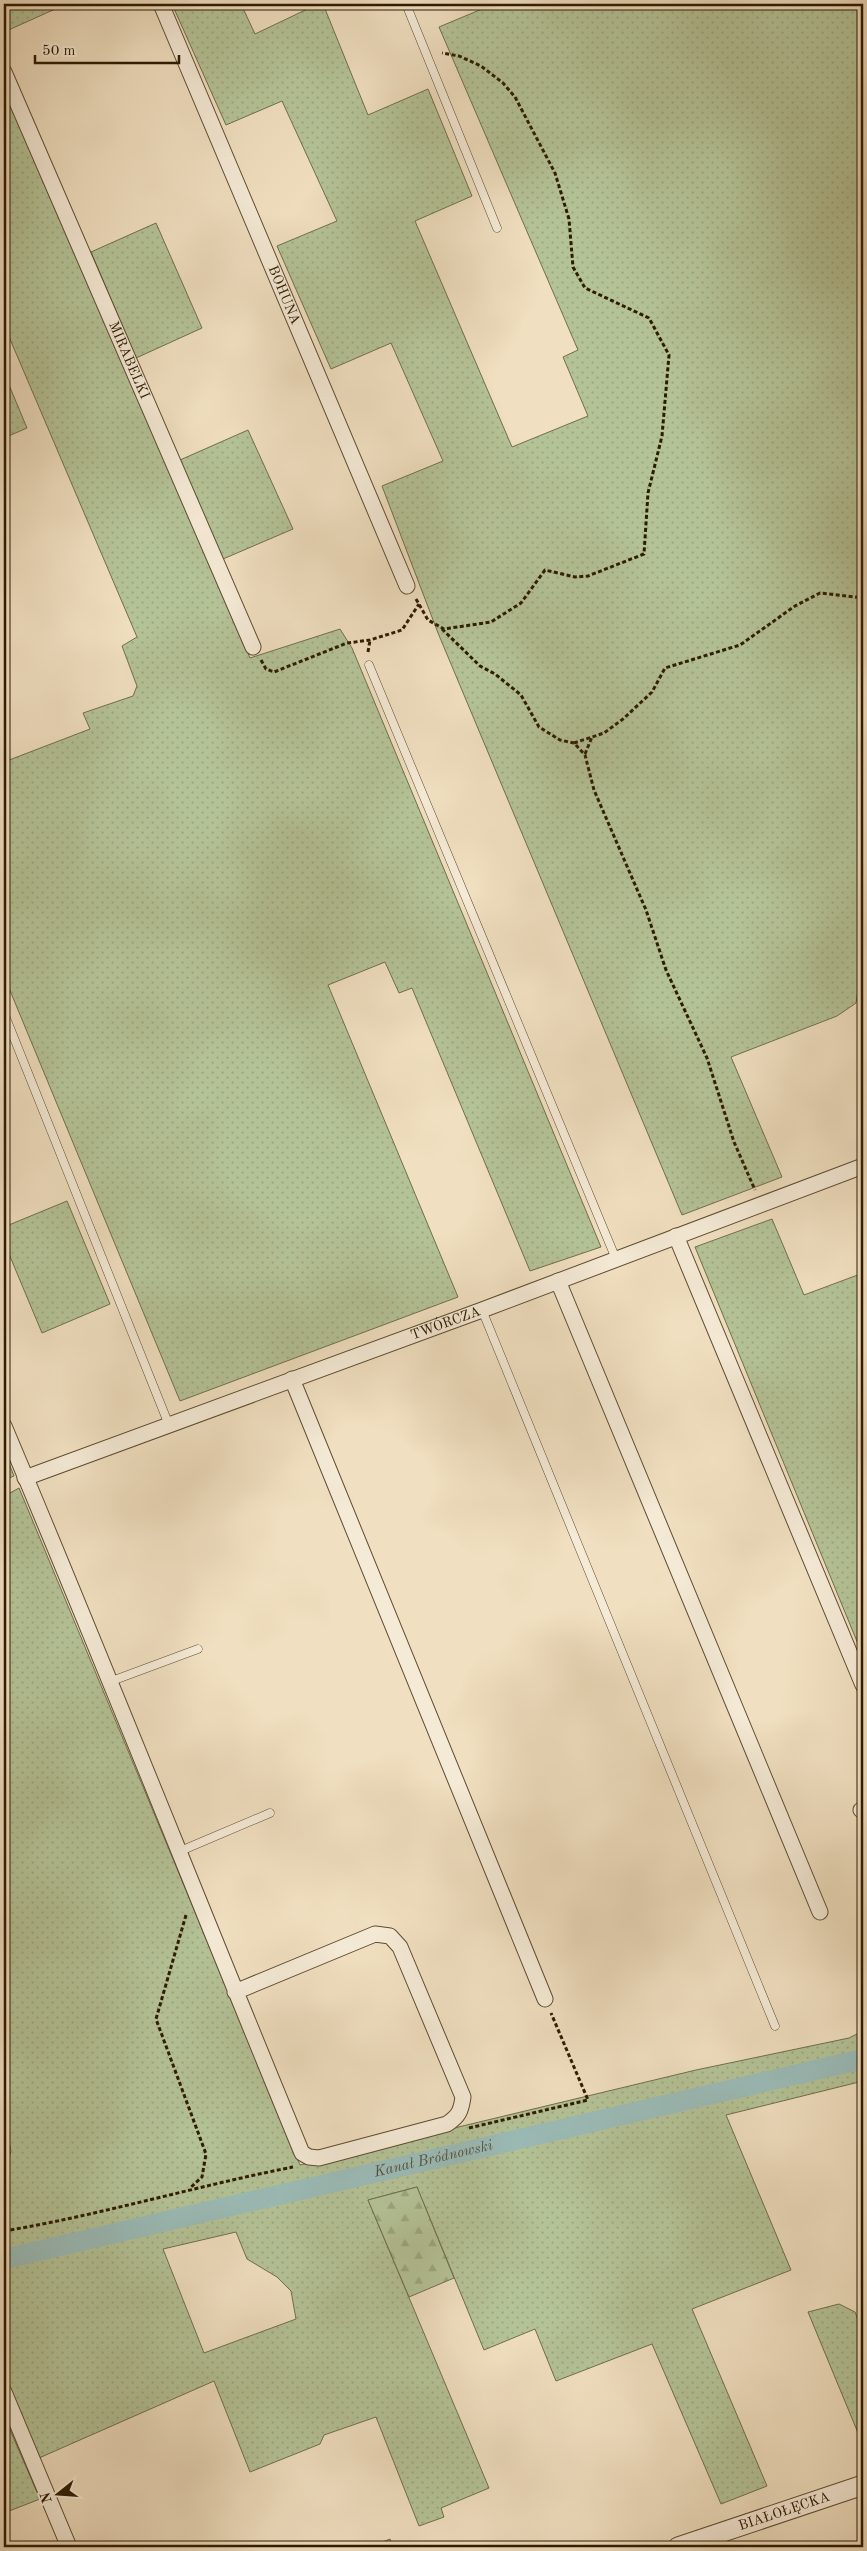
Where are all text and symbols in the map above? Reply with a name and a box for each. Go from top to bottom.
scale bar [35,32,179,64]
text: 50 m [42,44,76,59]
street label: BOHUNA [265,264,303,327]
street label: MIRABELKI [106,319,152,401]
street label: TWÓRCZA [409,1304,483,1343]
water label: Kanał Bródnowski [372,2138,494,2180]
north arrow [32,2468,82,2518]
text: N [38,2490,55,2505]
street label: BIAŁOŁĘCKA [737,2490,832,2533]

